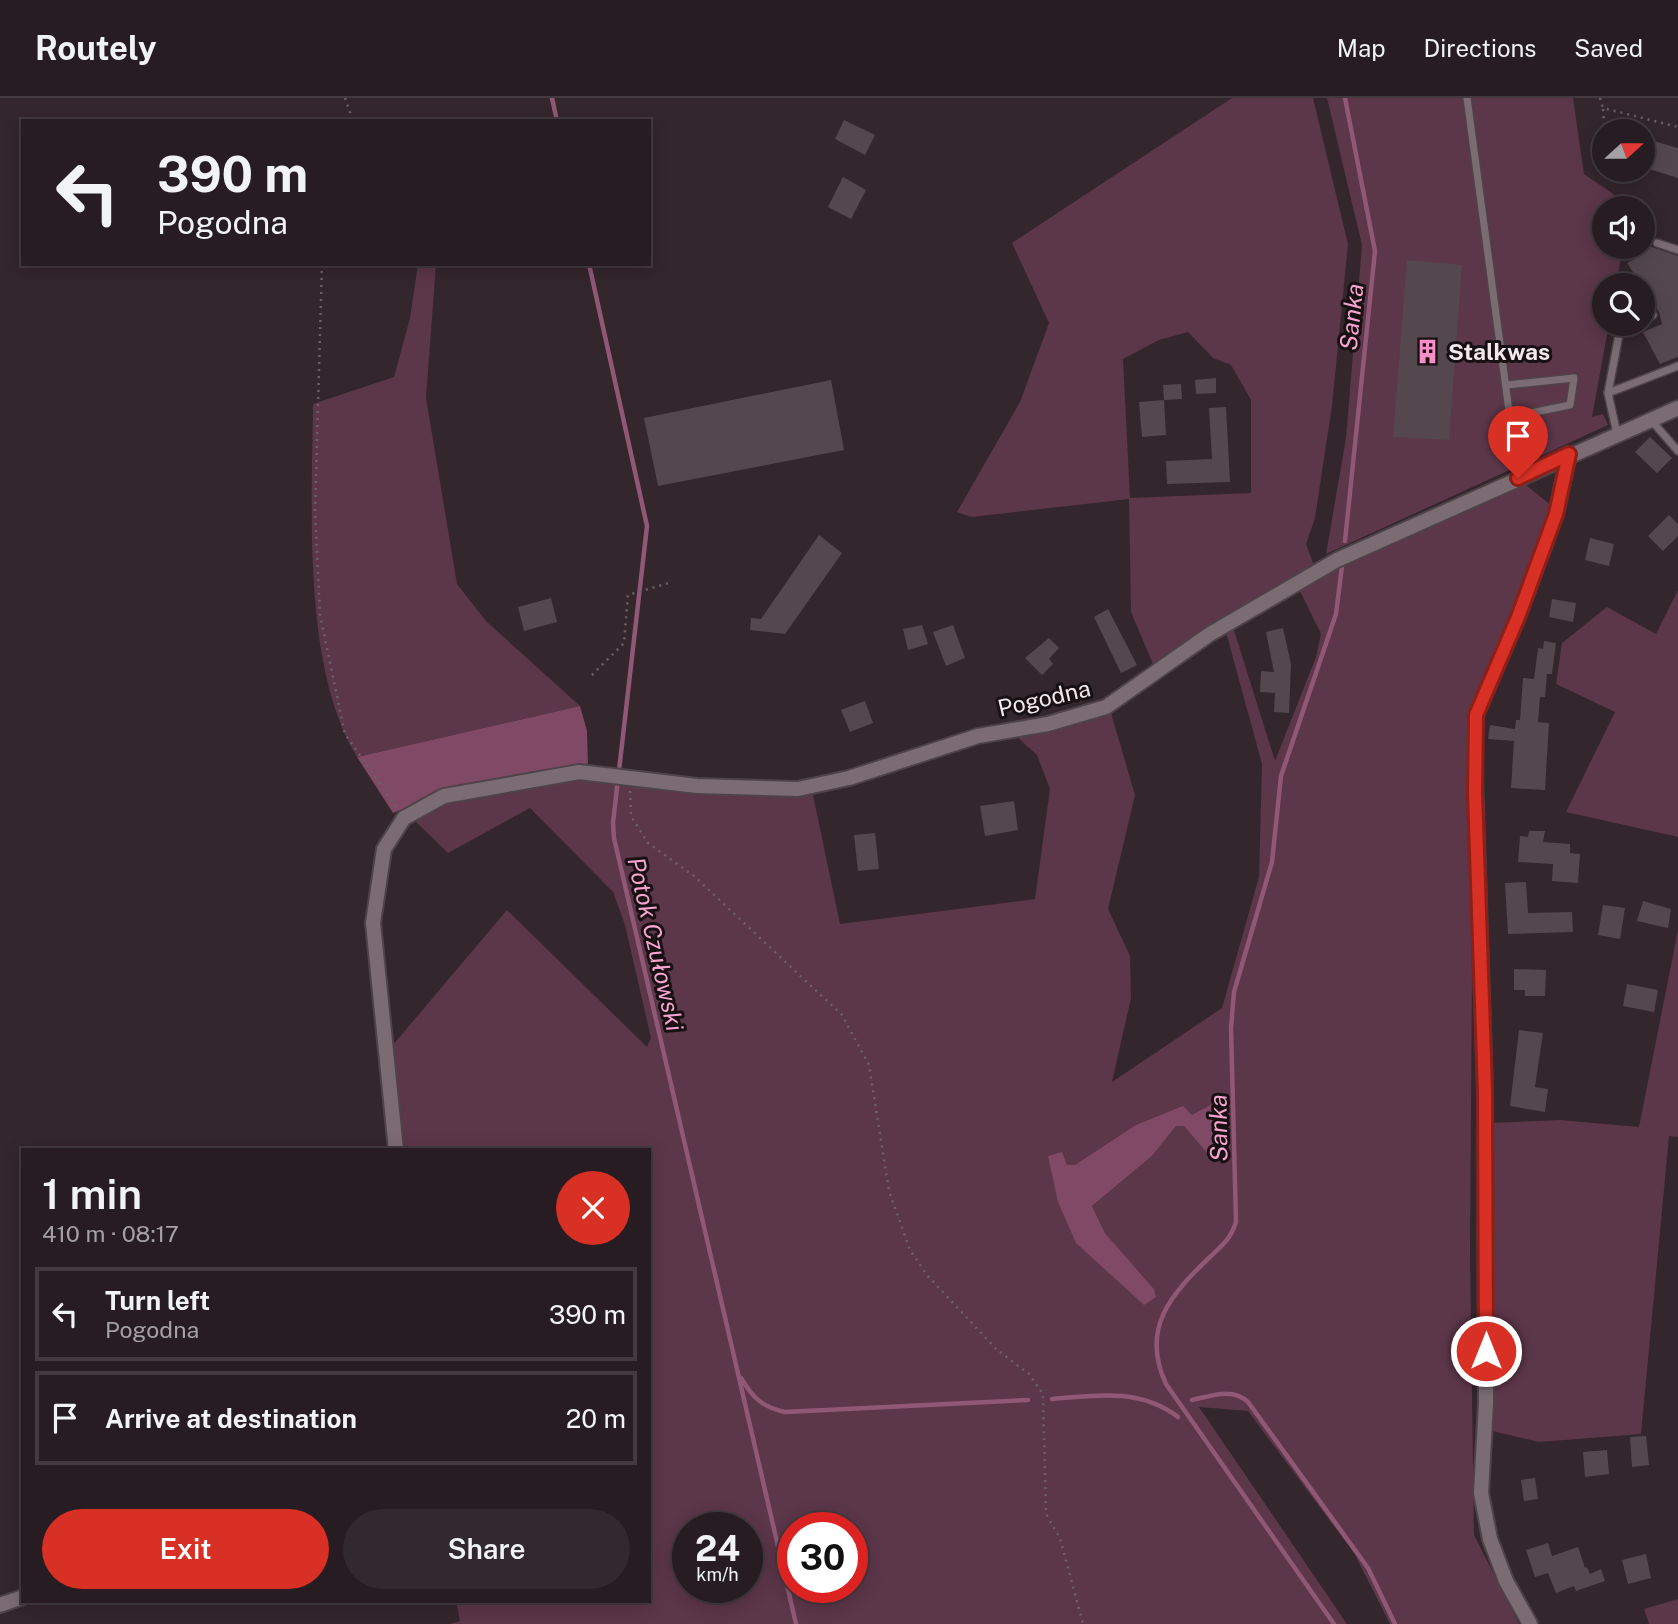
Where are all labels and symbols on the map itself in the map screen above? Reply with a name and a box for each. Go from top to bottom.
north arrow [1592,119,1656,182]
water label: Sanka [1334,282,1368,352]
building icon: Stalkwas [1414,337,1442,365]
place label: Stalkwas [1448,338,1550,365]
pin [1488,406,1548,478]
street label: Pogodna [995,674,1093,722]
water label: Potok Czułowski [622,854,690,1034]
water label: Sanka [1203,1094,1233,1162]
position arrow [1449,1314,1523,1388]
speed limit sign: 30 [777,1512,868,1603]

